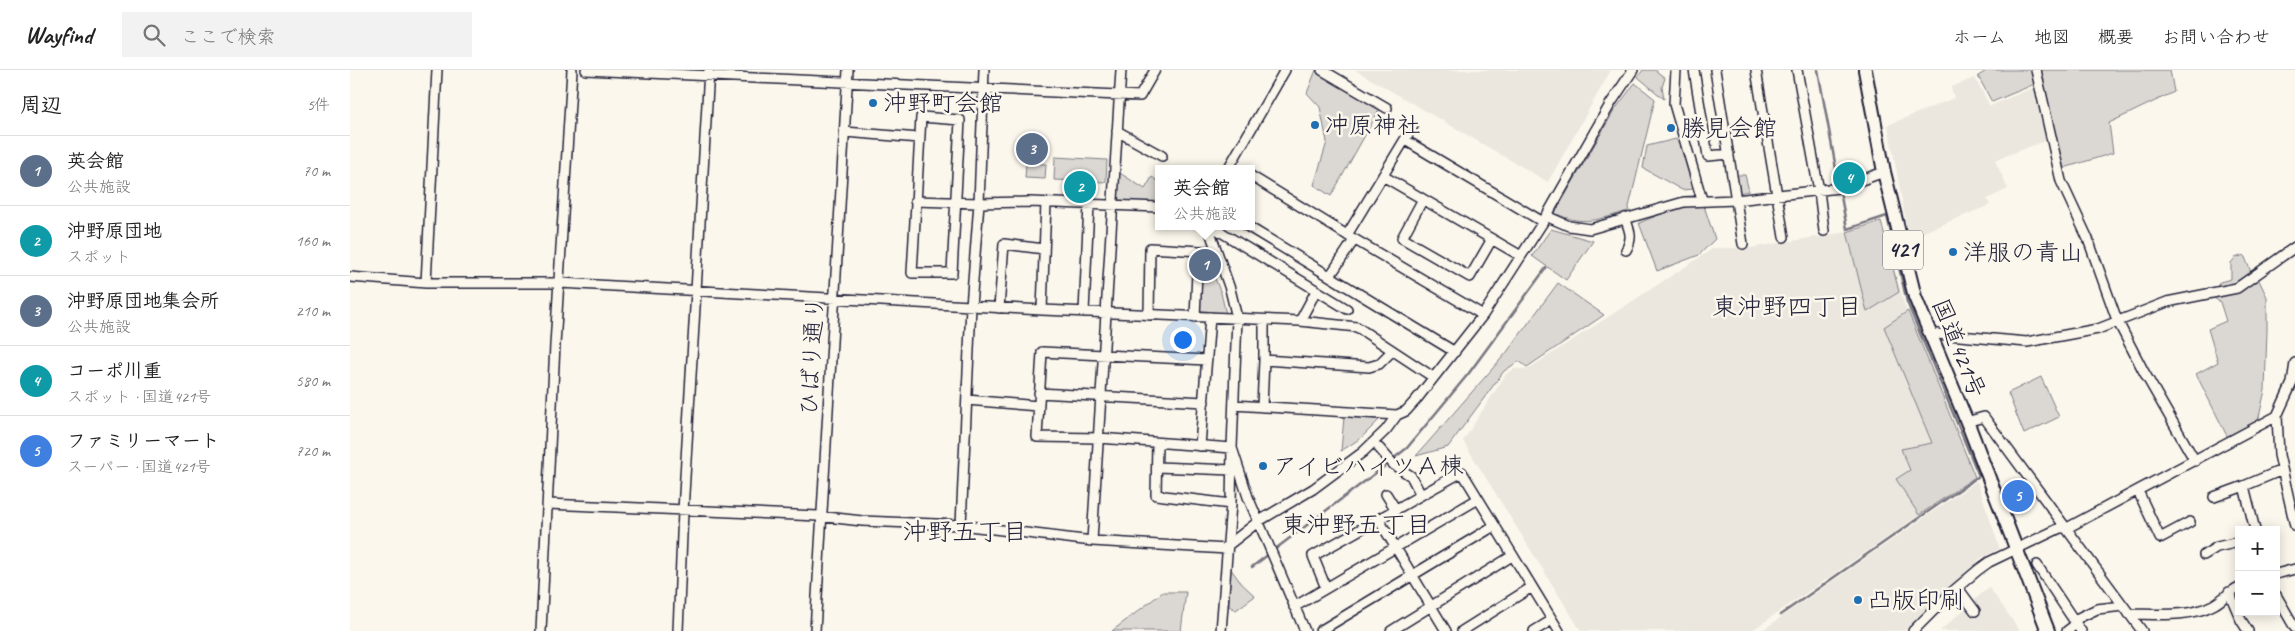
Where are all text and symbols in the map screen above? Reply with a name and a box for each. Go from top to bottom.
search box [122,12,472,57]
text: Wayfind [25,20,92,50]
icon: search [140,21,168,49]
text: ここで検索 [180,25,275,49]
text: ホーム [1953,26,2006,48]
text: 地図 [2034,26,2070,48]
text: 概要 [2098,26,2134,48]
text: お問い合わせ [2162,26,2270,48]
place label: 沖野町会館 [883,88,1003,118]
text: 周辺 [20,92,62,118]
text: 5件 [307,95,330,115]
marker: 沖野町会館 [867,97,879,109]
place label: 冲原神社 [1325,110,1421,140]
place label: 勝見会館 [1681,113,1777,143]
marker: 冲原神社 [1309,119,1321,131]
marker: 勝見会館 [1665,122,1677,134]
pin: 3 [1016,130,1048,168]
text: 英会館 [67,149,124,173]
pin: 4 [1833,159,1865,197]
text: 1 [32,161,40,181]
text: 70 m [303,161,330,181]
popup [1155,165,1255,230]
pin: 2 [1064,168,1096,206]
text: 英会館 [1173,176,1230,200]
text: 公共施設 [67,177,131,197]
text: 公共施設 [1173,204,1237,224]
text: 沖野原団地 [67,219,162,243]
road number: 421 [1883,230,1923,270]
text: 2 [32,231,40,251]
text: 160 m [296,231,330,251]
place label: 洋服の青山 [1963,237,2083,267]
pin: 1 [1189,246,1221,284]
marker: 洋服の青山 [1947,246,1959,258]
text: スポット [67,247,131,267]
text: 沖野原団地集会所 [67,289,219,313]
district label: 東沖野四丁目 [1712,291,1862,323]
street label: 国道421号 [1926,294,1992,402]
street label: ひばり通り [794,295,830,417]
text: 3 [32,301,40,321]
text: 210 m [296,301,330,321]
text: 公共施設 [67,317,131,337]
your location [1170,327,1196,353]
text: コーポ川重 [67,359,162,383]
text: 4 [32,371,40,391]
text: 580 m [296,371,330,391]
text: スポット · 国道421号 [67,387,211,407]
text: ファミリーマート [67,429,220,453]
text: 5 [33,441,39,461]
text: 720 m [296,441,330,461]
place label: アイビハイツＡ棟 [1273,451,1464,481]
text: スーパー · 国道421号 [67,457,211,477]
marker: アイビハイツＡ棟 [1257,460,1269,472]
pin: 5 [2002,477,2034,515]
district label: 東沖野五丁目 [1281,509,1431,541]
district label: 沖野五丁目 [902,516,1028,548]
map controls [2235,526,2280,616]
button: + [2235,526,2280,571]
button: − [2235,571,2280,616]
place label: 凸版印刷 [1868,585,1964,615]
marker: 凸版印刷 [1852,594,1864,606]

